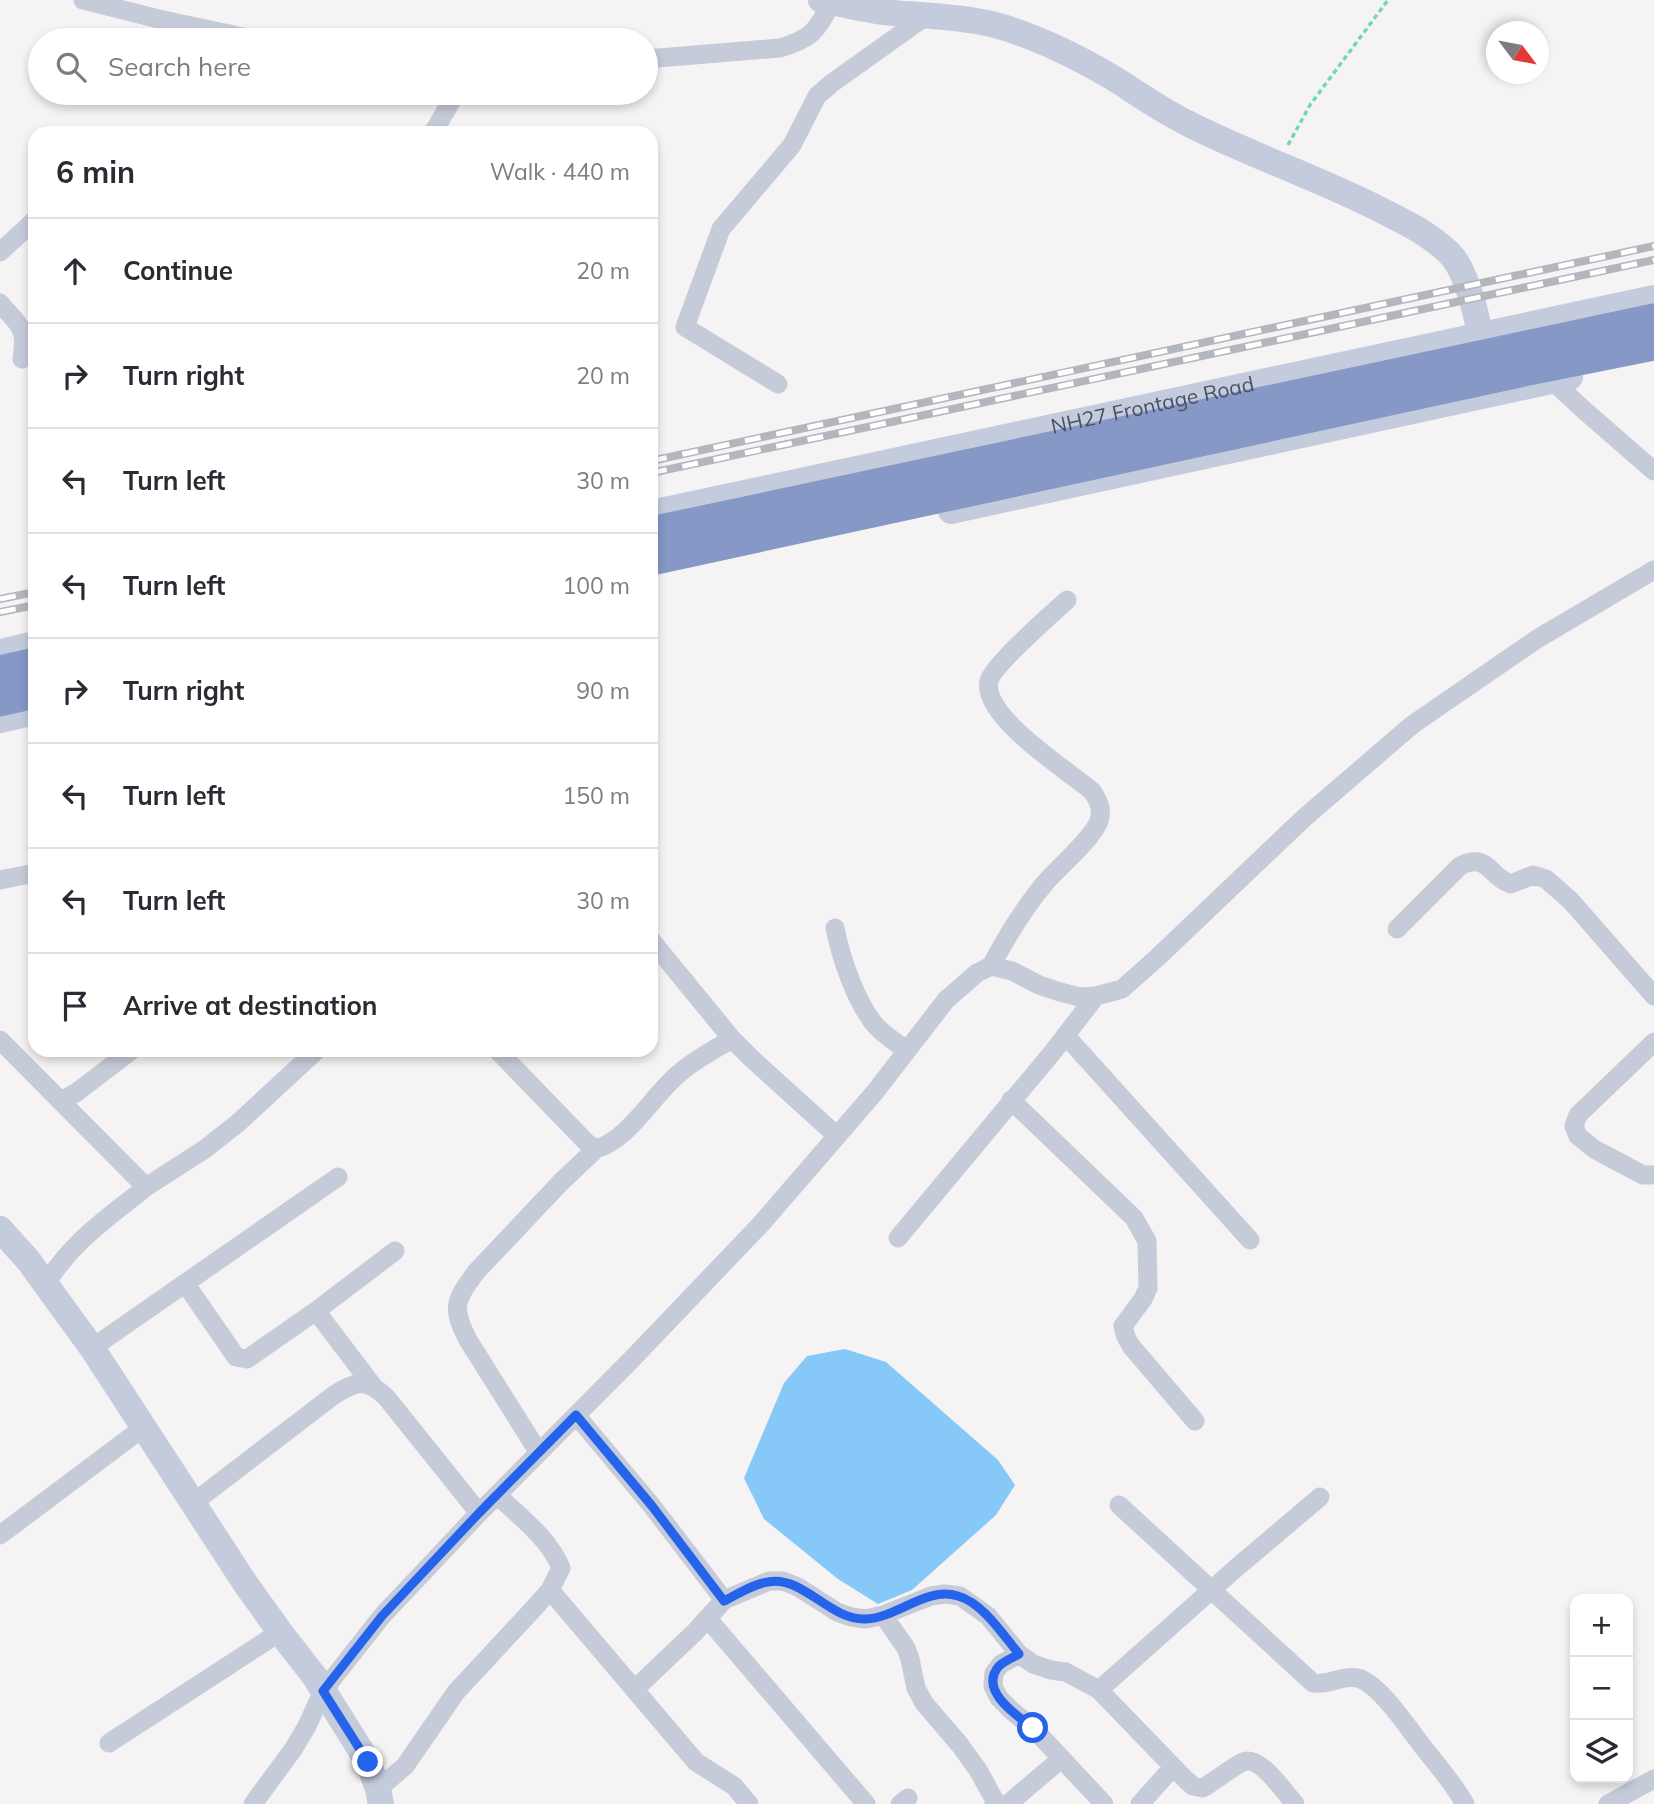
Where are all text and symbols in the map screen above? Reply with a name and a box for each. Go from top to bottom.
north arrow [1486,21,1549,84]
search box [28,28,658,105]
icon: search [52,48,90,86]
text: Search here [108,50,251,83]
text: 6 min [56,153,135,191]
text: Walk · 440 m [490,157,630,186]
icon: ahead [56,252,94,290]
text: Continue [123,254,233,287]
text: 20 m [576,256,630,285]
icon: right [56,357,94,395]
text: Turn right [123,359,244,392]
text: 20 m [576,361,630,390]
street label: NH27 Frontage Road [1048,370,1256,439]
icon: left [56,462,94,500]
text: Turn left [123,464,225,497]
text: 30 m [576,466,630,495]
icon: left [56,567,94,605]
text: Turn left [123,569,225,602]
text: 100 m [562,571,630,600]
icon: right [56,672,94,710]
text: Turn right [123,674,244,707]
text: 90 m [576,676,630,705]
icon: left [56,777,94,815]
text: Turn left [123,779,225,812]
text: 150 m [562,781,630,810]
icon: left [56,882,94,920]
text: Turn left [123,884,225,917]
text: 30 m [576,886,630,915]
icon: arrive [56,987,94,1025]
text: Arrive at destination [123,989,378,1022]
map controls [1570,1594,1633,1783]
button: + [1570,1594,1633,1657]
button: − [1570,1657,1633,1720]
route start [1017,1712,1048,1743]
button: layers [1570,1720,1633,1783]
route end [352,1746,383,1777]

